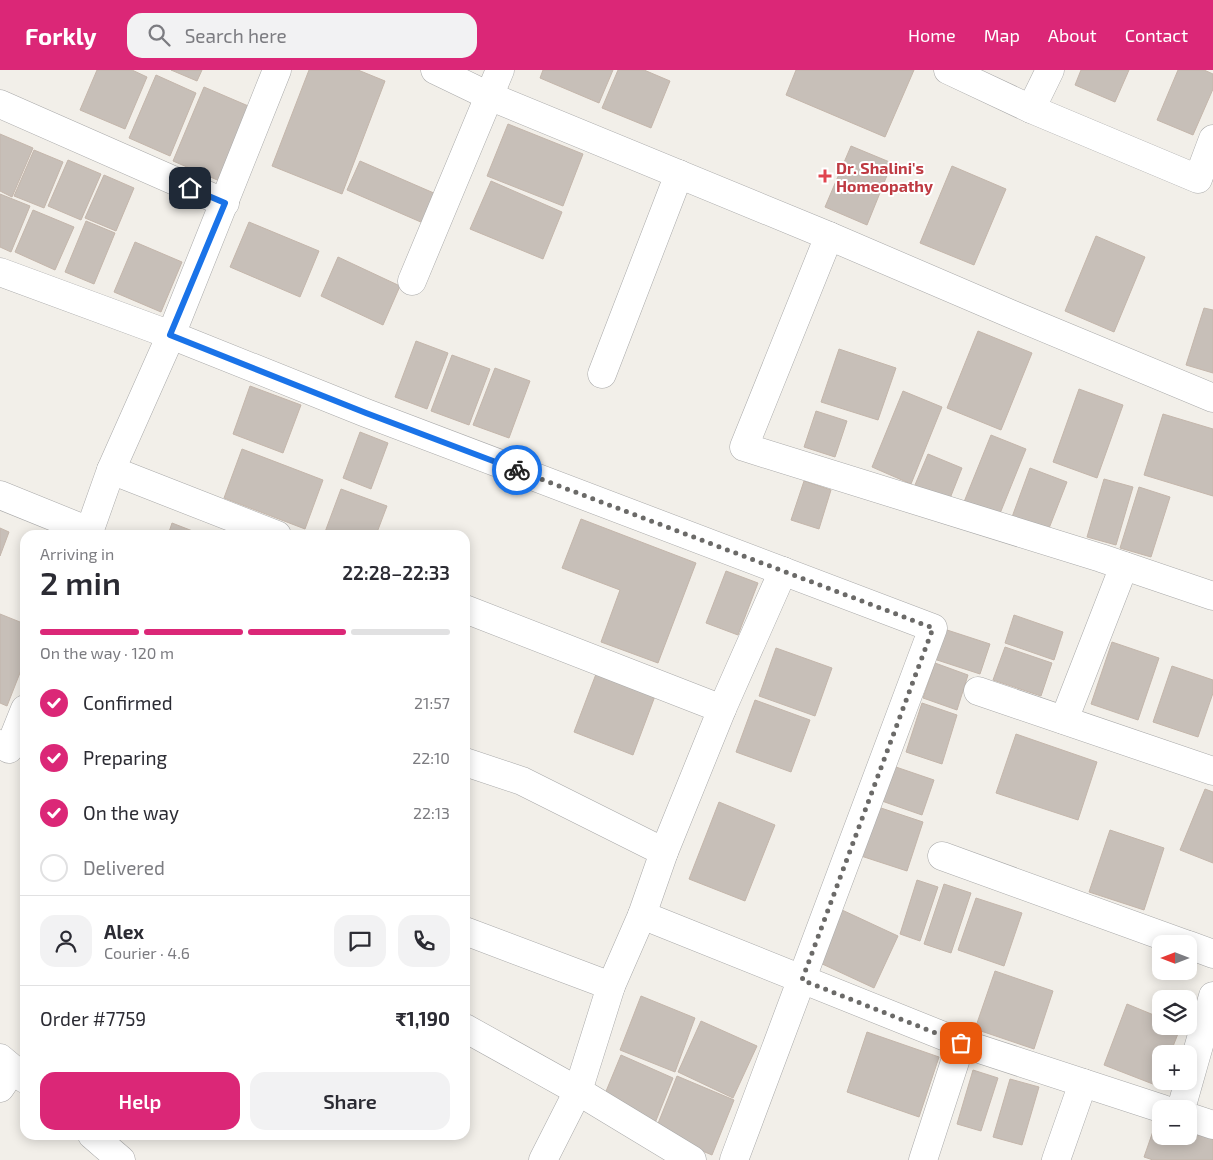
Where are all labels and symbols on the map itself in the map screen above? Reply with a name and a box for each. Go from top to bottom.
place label: Dr. Shalini's Homeopathy [836,158,933,196]
pin [169,167,211,209]
marker: Dr. Shalini's Homeopathy [818,169,832,183]
courier [492,445,542,495]
north arrow [1152,935,1198,980]
pin [940,1022,982,1064]

